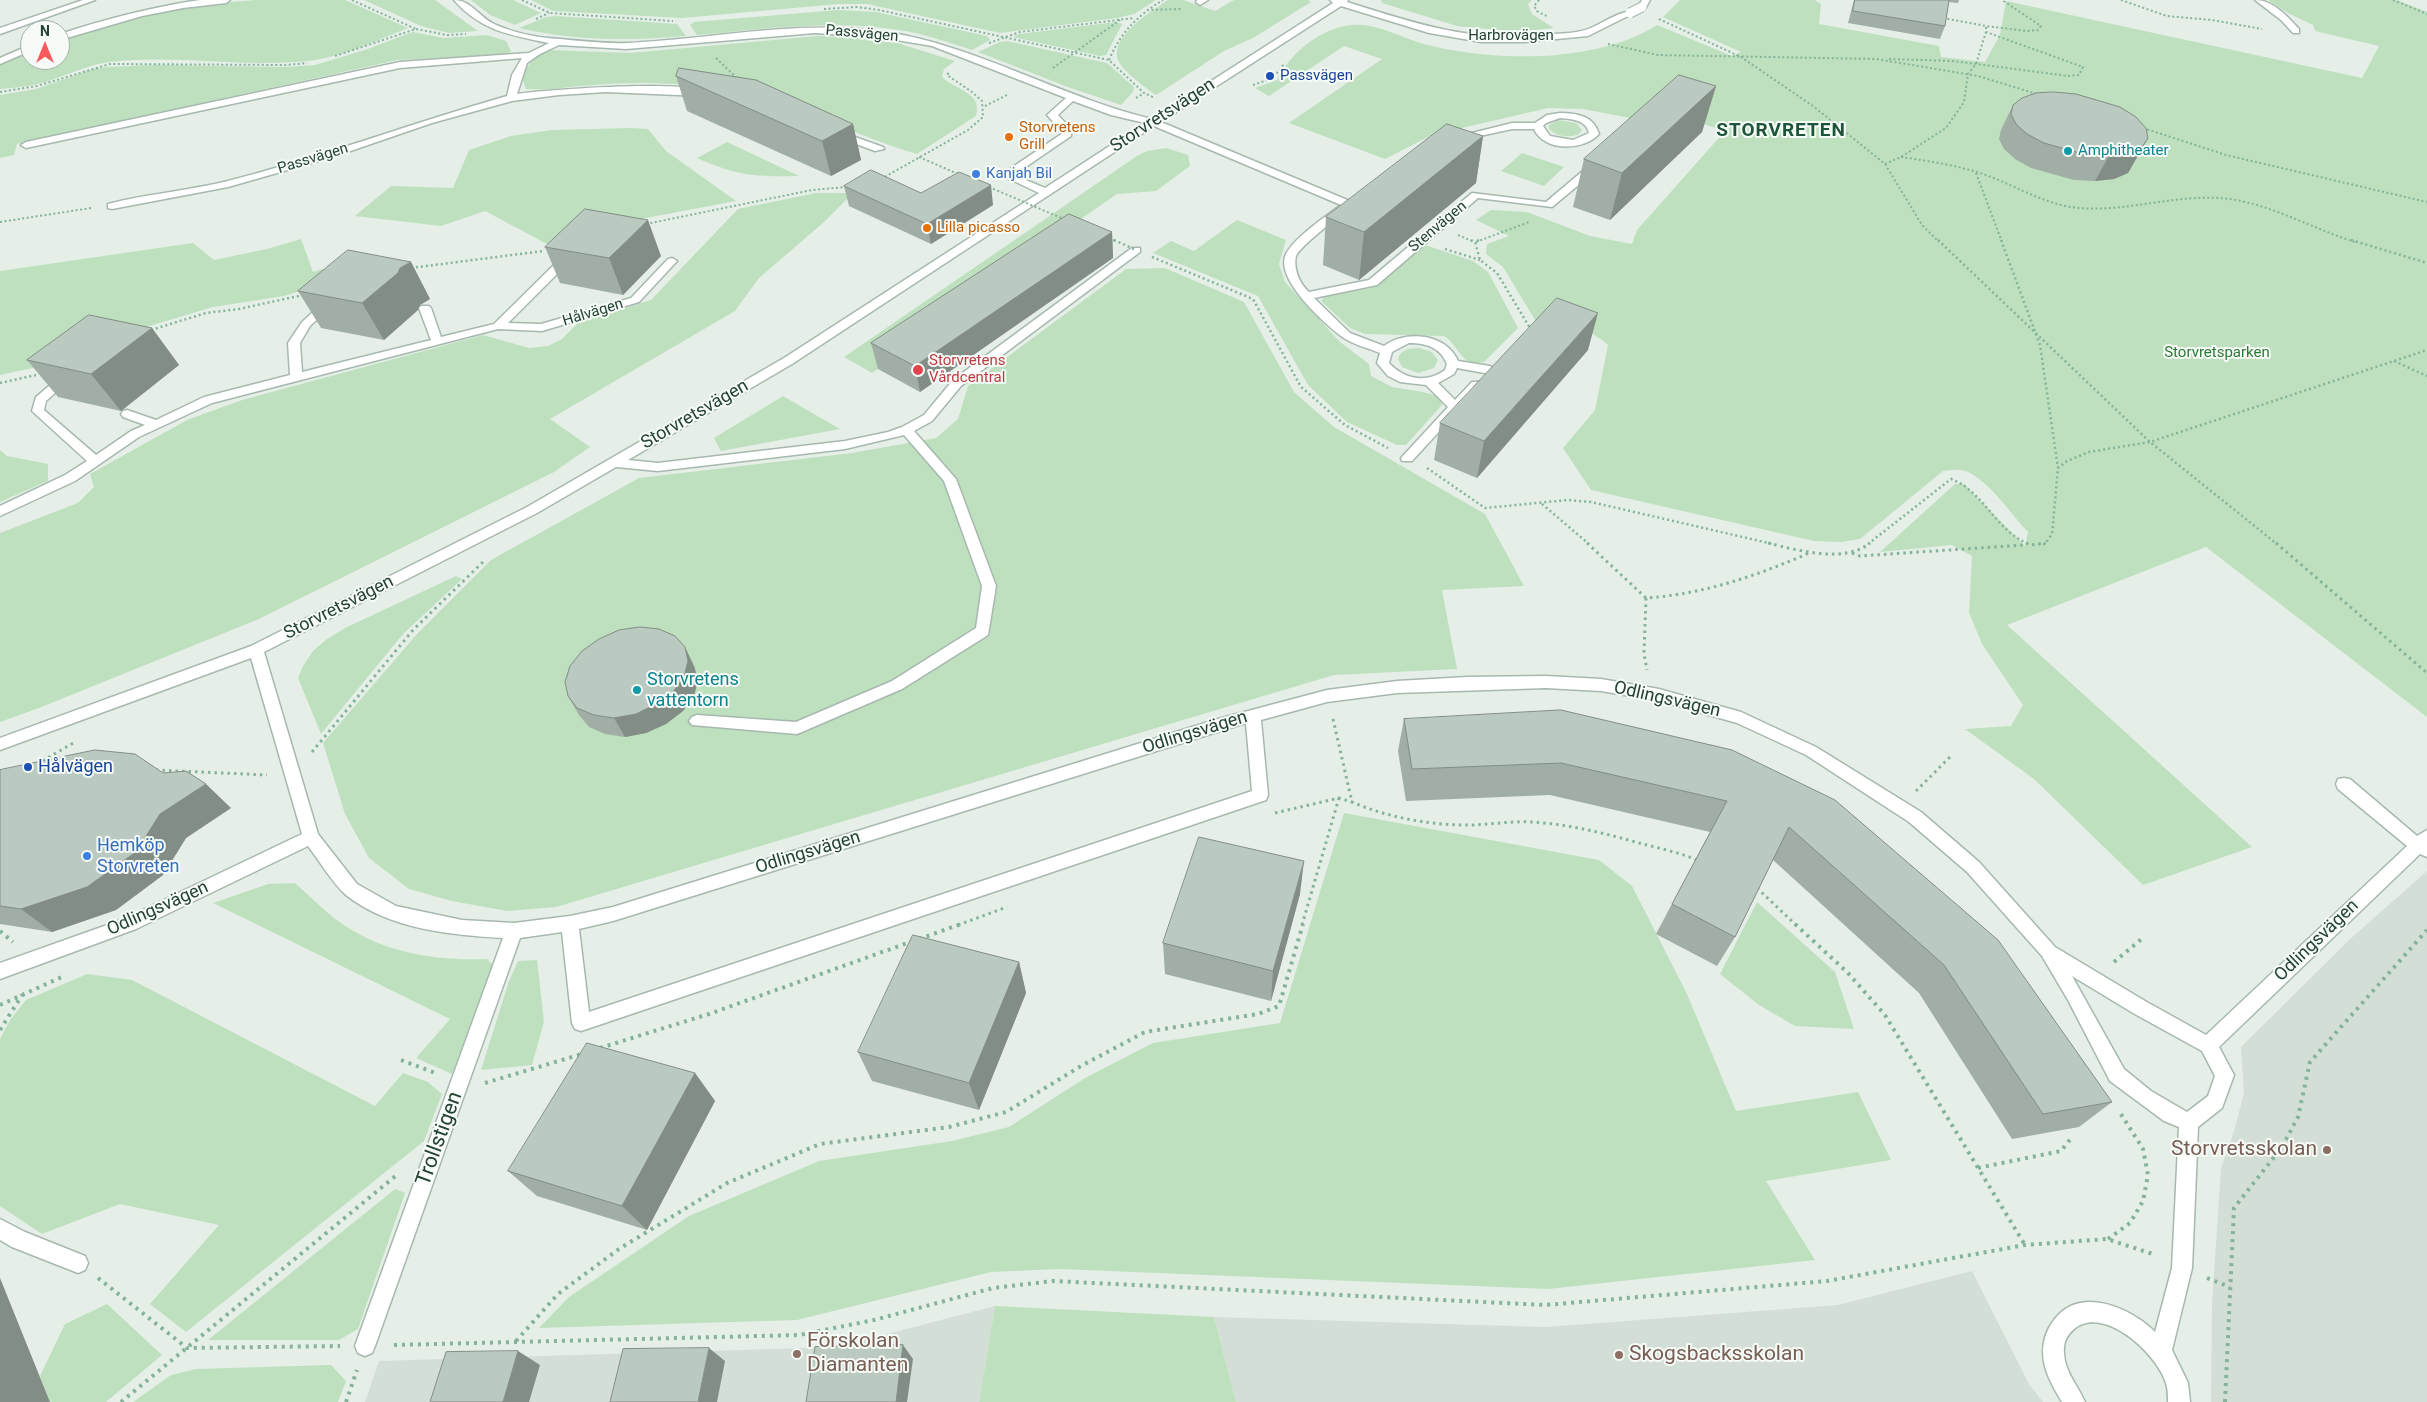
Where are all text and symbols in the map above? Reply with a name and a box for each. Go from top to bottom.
north arrow [20,20,70,70]
street label: Passvägen [825,22,899,46]
text: N [40,23,50,39]
street label: Harbrovägen [1468,27,1554,45]
place label: Passvägen [1280,67,1353,85]
marker: Passvägen [1264,70,1276,82]
street label: Storvretsvägen [1107,74,1219,158]
place label: Storvretens Grill [1019,119,1095,154]
district label: STORVRETEN [1715,120,1847,142]
marker: Storvretens Grill [1003,131,1015,143]
street label: Passvägen [275,140,351,178]
place label: Amphitheater [2078,142,2168,160]
marker: Amphitheater [2062,145,2074,157]
place label: Kanjah Bil [986,165,1052,183]
marker: Kanjah Bil [970,168,982,180]
street label: Stenvägen [1405,198,1471,256]
place label: Lilla picasso [937,219,1020,237]
marker: Lilla picasso [921,222,933,234]
street label: Hålvägen [560,295,626,331]
park label: Storvretsparken [2164,344,2270,362]
place label: Storvretens Vårdcentral [929,352,1005,387]
marker: Storvretens Vårdcentral [911,363,925,377]
street label: Storvretsvägen [638,376,752,454]
street label: Storvretsvägen [281,571,397,645]
place label: Storvretens vattentorn [647,669,739,712]
street label: Odlingsvägen [1612,677,1722,723]
marker: Storvretens vattentorn [631,684,643,696]
street label: Odlingsvägen [1140,707,1250,759]
place label: Hålvägen [38,756,113,778]
marker: Hålvägen [22,761,34,773]
street label: Odlingsvägen [753,827,863,879]
place label: Hemköp Storvreten [97,835,179,878]
marker: Hemköp Storvreten [81,850,93,862]
street label: Odlingsvägen [104,877,212,941]
street label: Odlingsvägen [2270,896,2364,986]
street label: Trollstigen [411,1089,469,1189]
place label: Storvretsskolan [2171,1137,2317,1163]
marker: Storvretsskolan [2321,1144,2333,1156]
place label: Förskolan Diamanten [807,1329,908,1379]
place label: Skogsbacksskolan [1629,1342,1804,1368]
marker: Förskolan Diamanten [791,1348,803,1360]
marker: Skogsbacksskolan [1613,1349,1625,1361]

